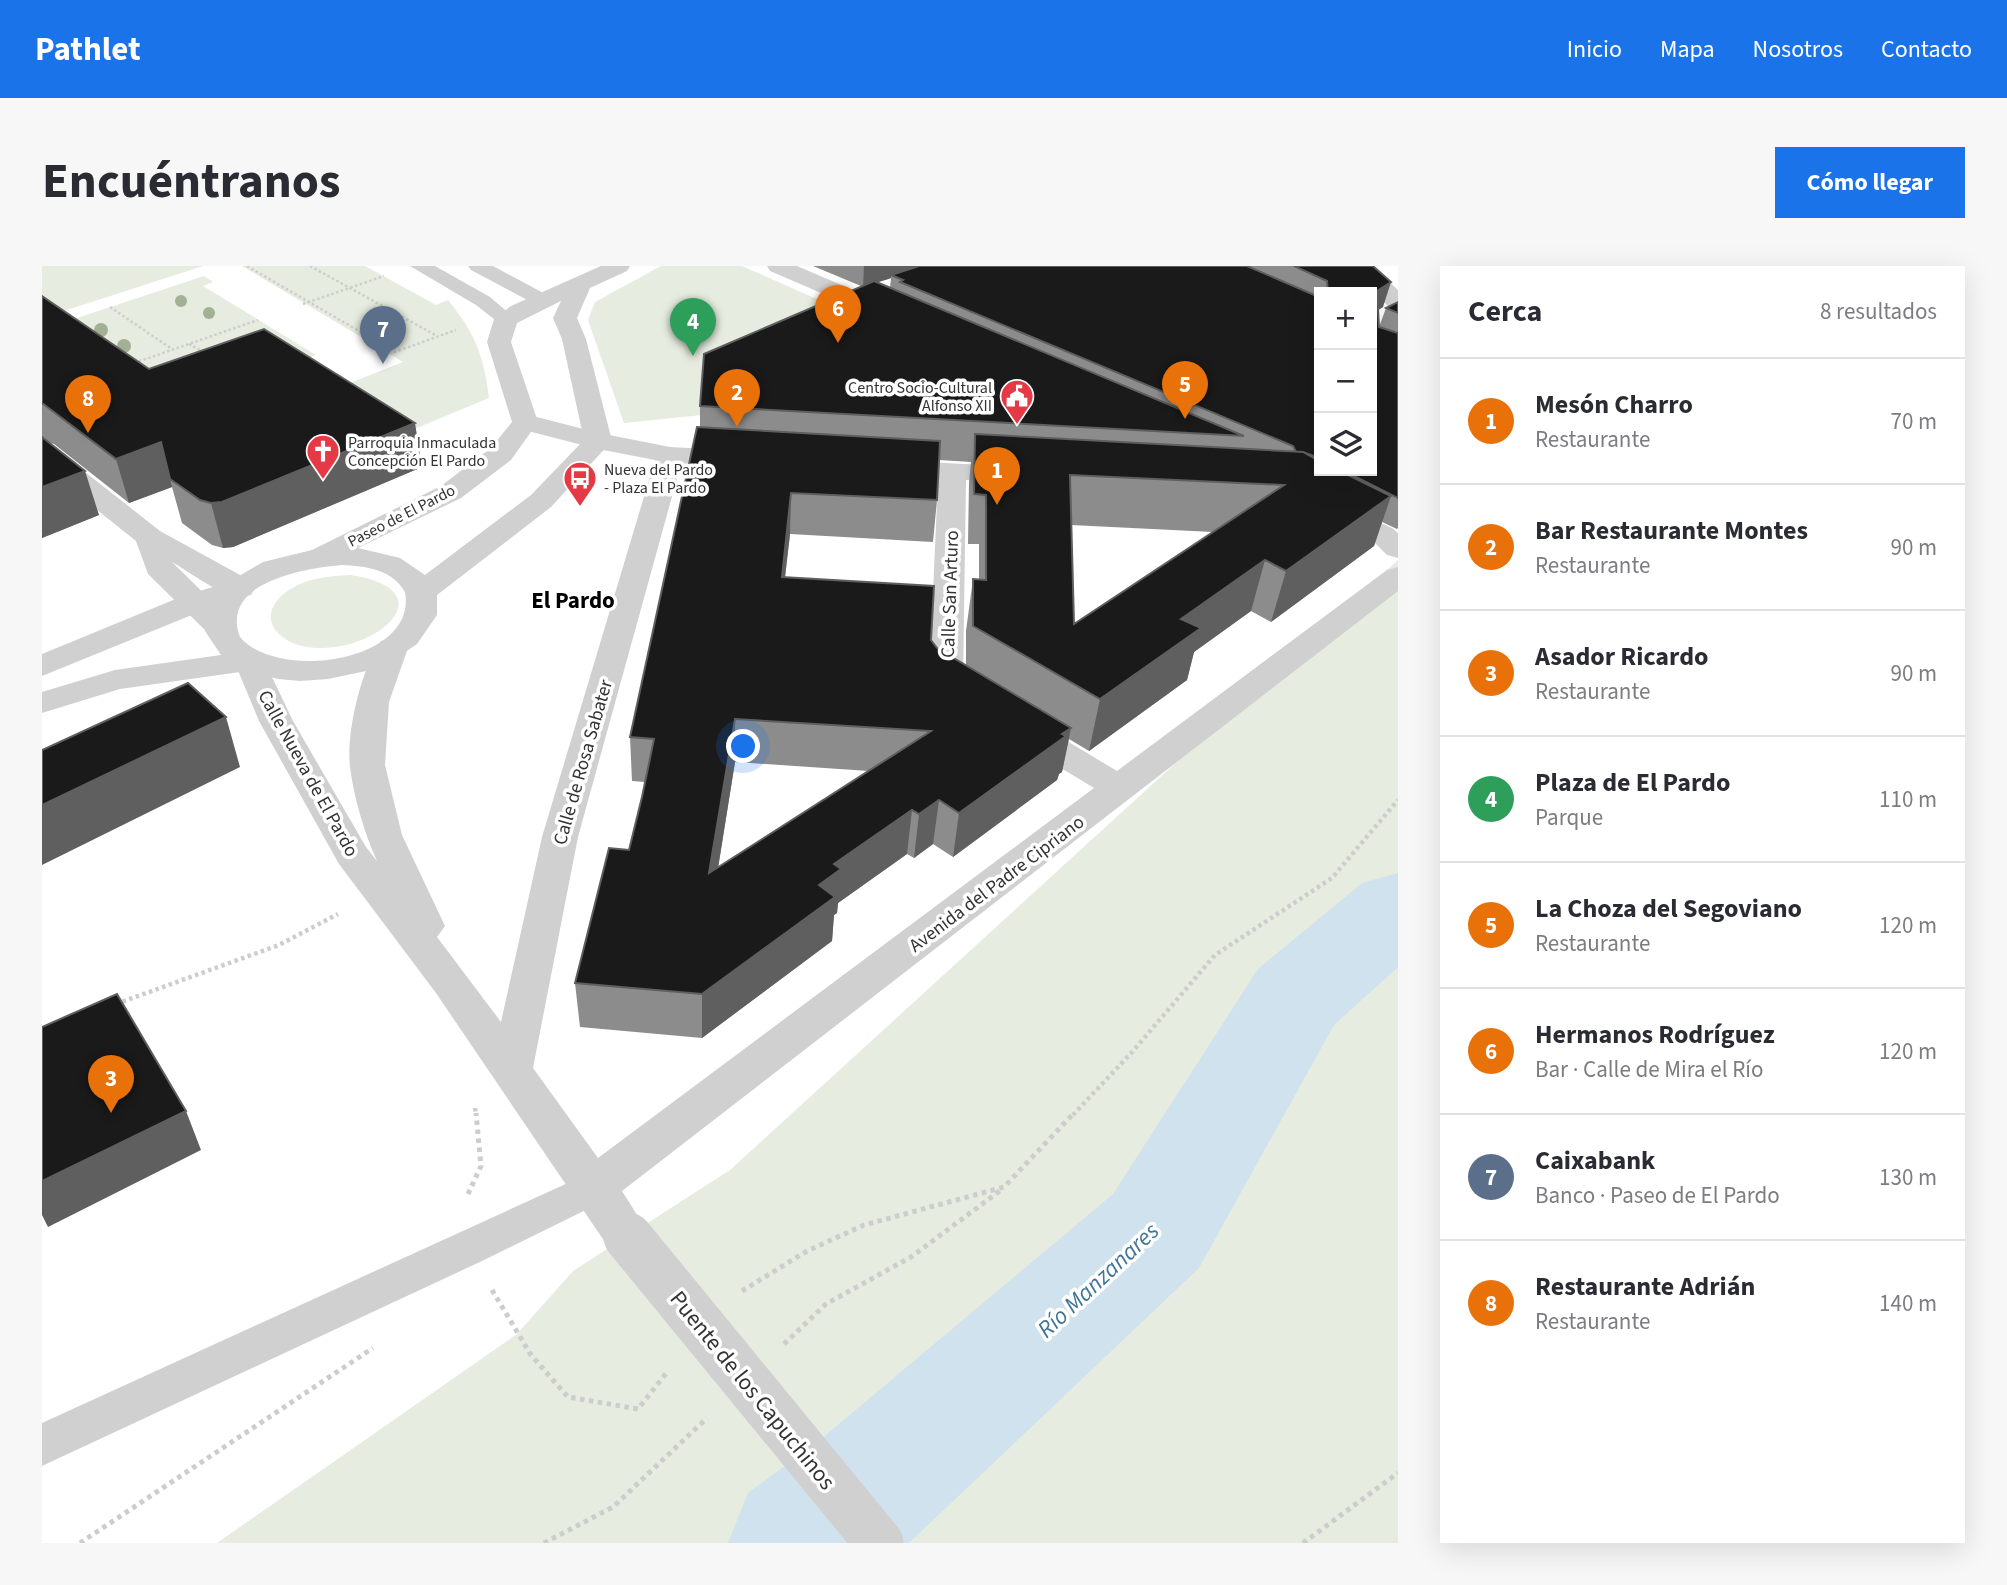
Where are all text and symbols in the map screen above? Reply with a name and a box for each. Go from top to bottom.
text: Pathlet [35,26,141,73]
text: Inicio [1567,32,1622,67]
text: Mapa [1660,32,1715,67]
text: Nosotros [1753,32,1843,67]
text: Contacto [1881,32,1972,67]
text: Encuéntranos [42,147,340,217]
button: Cómo llegar [1775,147,1965,218]
pin: 6 [815,285,861,343]
map controls [1314,287,1377,476]
button: + [1314,287,1377,350]
text: Cerca [1468,290,1542,333]
text: 8 resultados [1820,295,1937,328]
pin: 4 [670,298,716,356]
pin: 7 [360,306,406,364]
button: − [1314,350,1377,413]
pin: 5 [1162,361,1208,419]
pin: 2 [714,369,760,427]
pin: 8 [65,375,111,433]
place label: Centro Socio-Cultural Alfonso XII [848,377,992,417]
public building icon: Centro Socio-Cultural Alfonso XII [998,377,1036,426]
text: Mesón Charro [1535,386,1693,423]
text: 1 [1485,405,1497,438]
text: 70 m [1890,405,1937,438]
button: layers [1314,413,1377,476]
text: Restaurante [1535,423,1650,456]
church icon: Parroquia Inmaculada Concepción El Pardo [304,432,342,481]
place label: Parroquia Inmaculada Concepción El Pardo [348,432,496,472]
pin: 1 [974,447,1020,505]
bus stop icon: Nueva del Pardo - Plaza El Pardo [561,459,599,508]
place label: Nueva del Pardo - Plaza El Pardo [604,459,713,499]
street label: Paseo de El Pardo [344,479,459,552]
text: Bar Restaurante Montes [1535,512,1808,549]
street label: Calle San Arturo [935,530,966,658]
text: 2 [1485,531,1497,564]
text: 90 m [1890,531,1937,564]
text: Restaurante [1535,549,1650,582]
district label: El Pardo [531,584,615,617]
text: Asador Ricardo [1535,638,1709,675]
text: 3 [1485,657,1497,690]
text: 90 m [1890,657,1937,690]
text: Restaurante [1535,675,1650,708]
street label: Calle de Rosa Sabater [547,676,620,848]
street label: Calle Nueva de El Pardo [251,686,365,862]
your location [726,729,760,763]
text: Plaza de El Pardo [1535,764,1730,801]
text: 4 [1485,783,1497,816]
text: 110 m [1879,783,1937,816]
text: Parque [1535,801,1603,834]
street label: Avenida del Padre Cipriano [904,809,1090,959]
text: La Choza del Segoviano [1535,890,1802,927]
text: 5 [1485,909,1497,942]
text: 120 m [1879,909,1937,942]
text: Restaurante [1535,927,1650,960]
text: Hermanos Rodríguez [1535,1016,1775,1053]
text: 6 [1485,1035,1497,1068]
text: 120 m [1879,1035,1937,1068]
text: Bar · Calle de Mira el Río [1535,1053,1763,1086]
pin: 3 [88,1055,134,1113]
text: Caixabank [1535,1142,1655,1179]
text: 7 [1485,1161,1497,1194]
text: 130 m [1879,1161,1937,1194]
text: Banco · Paseo de El Pardo [1535,1179,1780,1212]
water label: Río Manzanares [1030,1214,1167,1346]
text: Restaurante Adrián [1535,1268,1755,1305]
street label: Puente de los Capuchinos [662,1284,843,1497]
text: 8 [1485,1287,1497,1320]
text: 140 m [1879,1287,1937,1320]
text: Restaurante [1535,1305,1650,1338]

